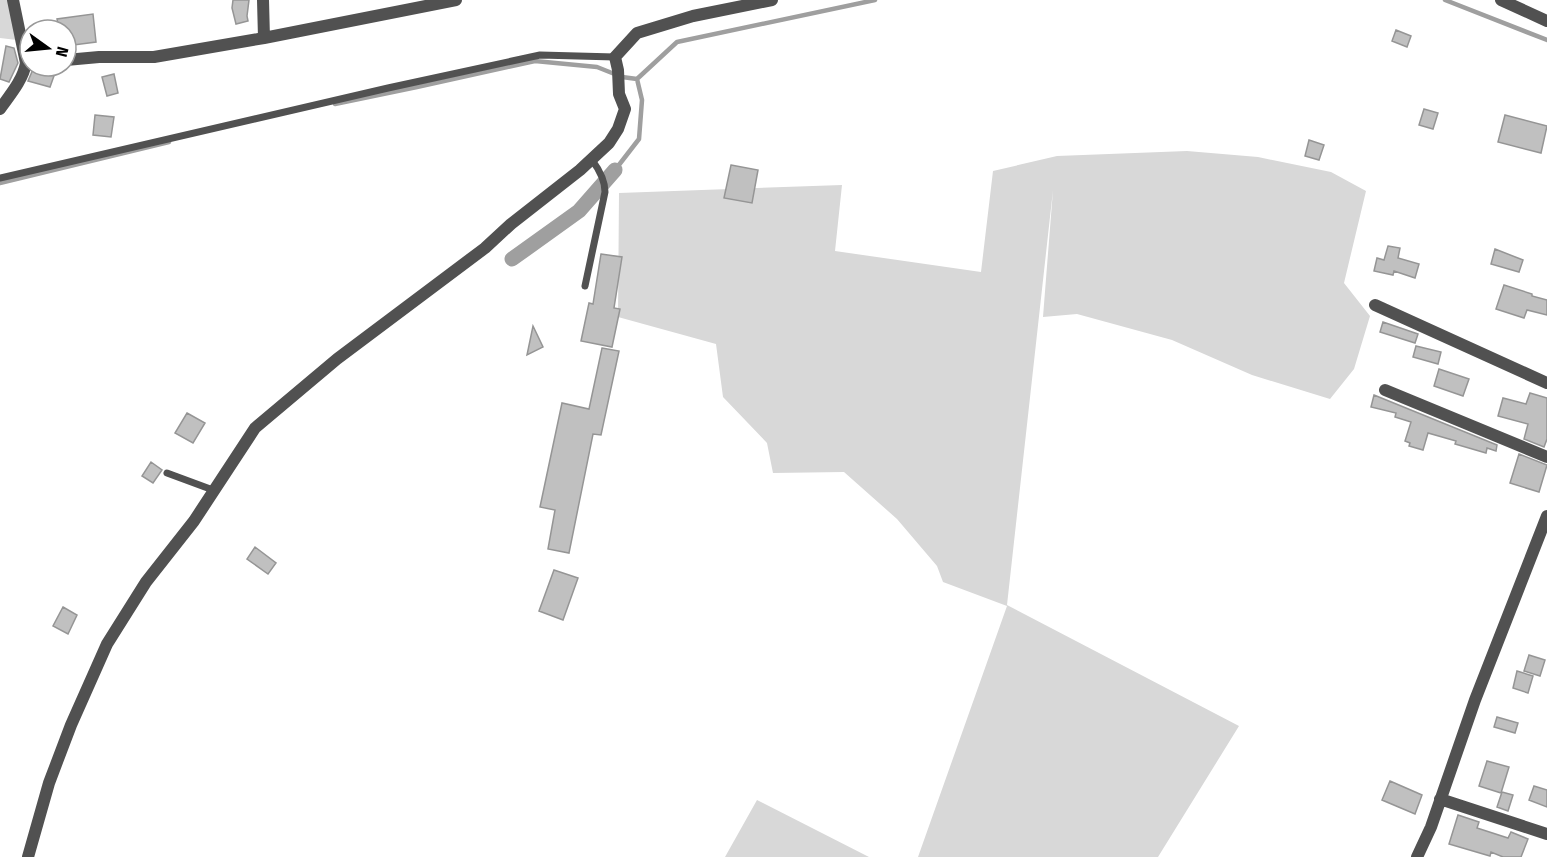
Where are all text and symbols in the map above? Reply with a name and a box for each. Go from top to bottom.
north arrow [18,18,78,78]
text: N [52,45,72,59]

